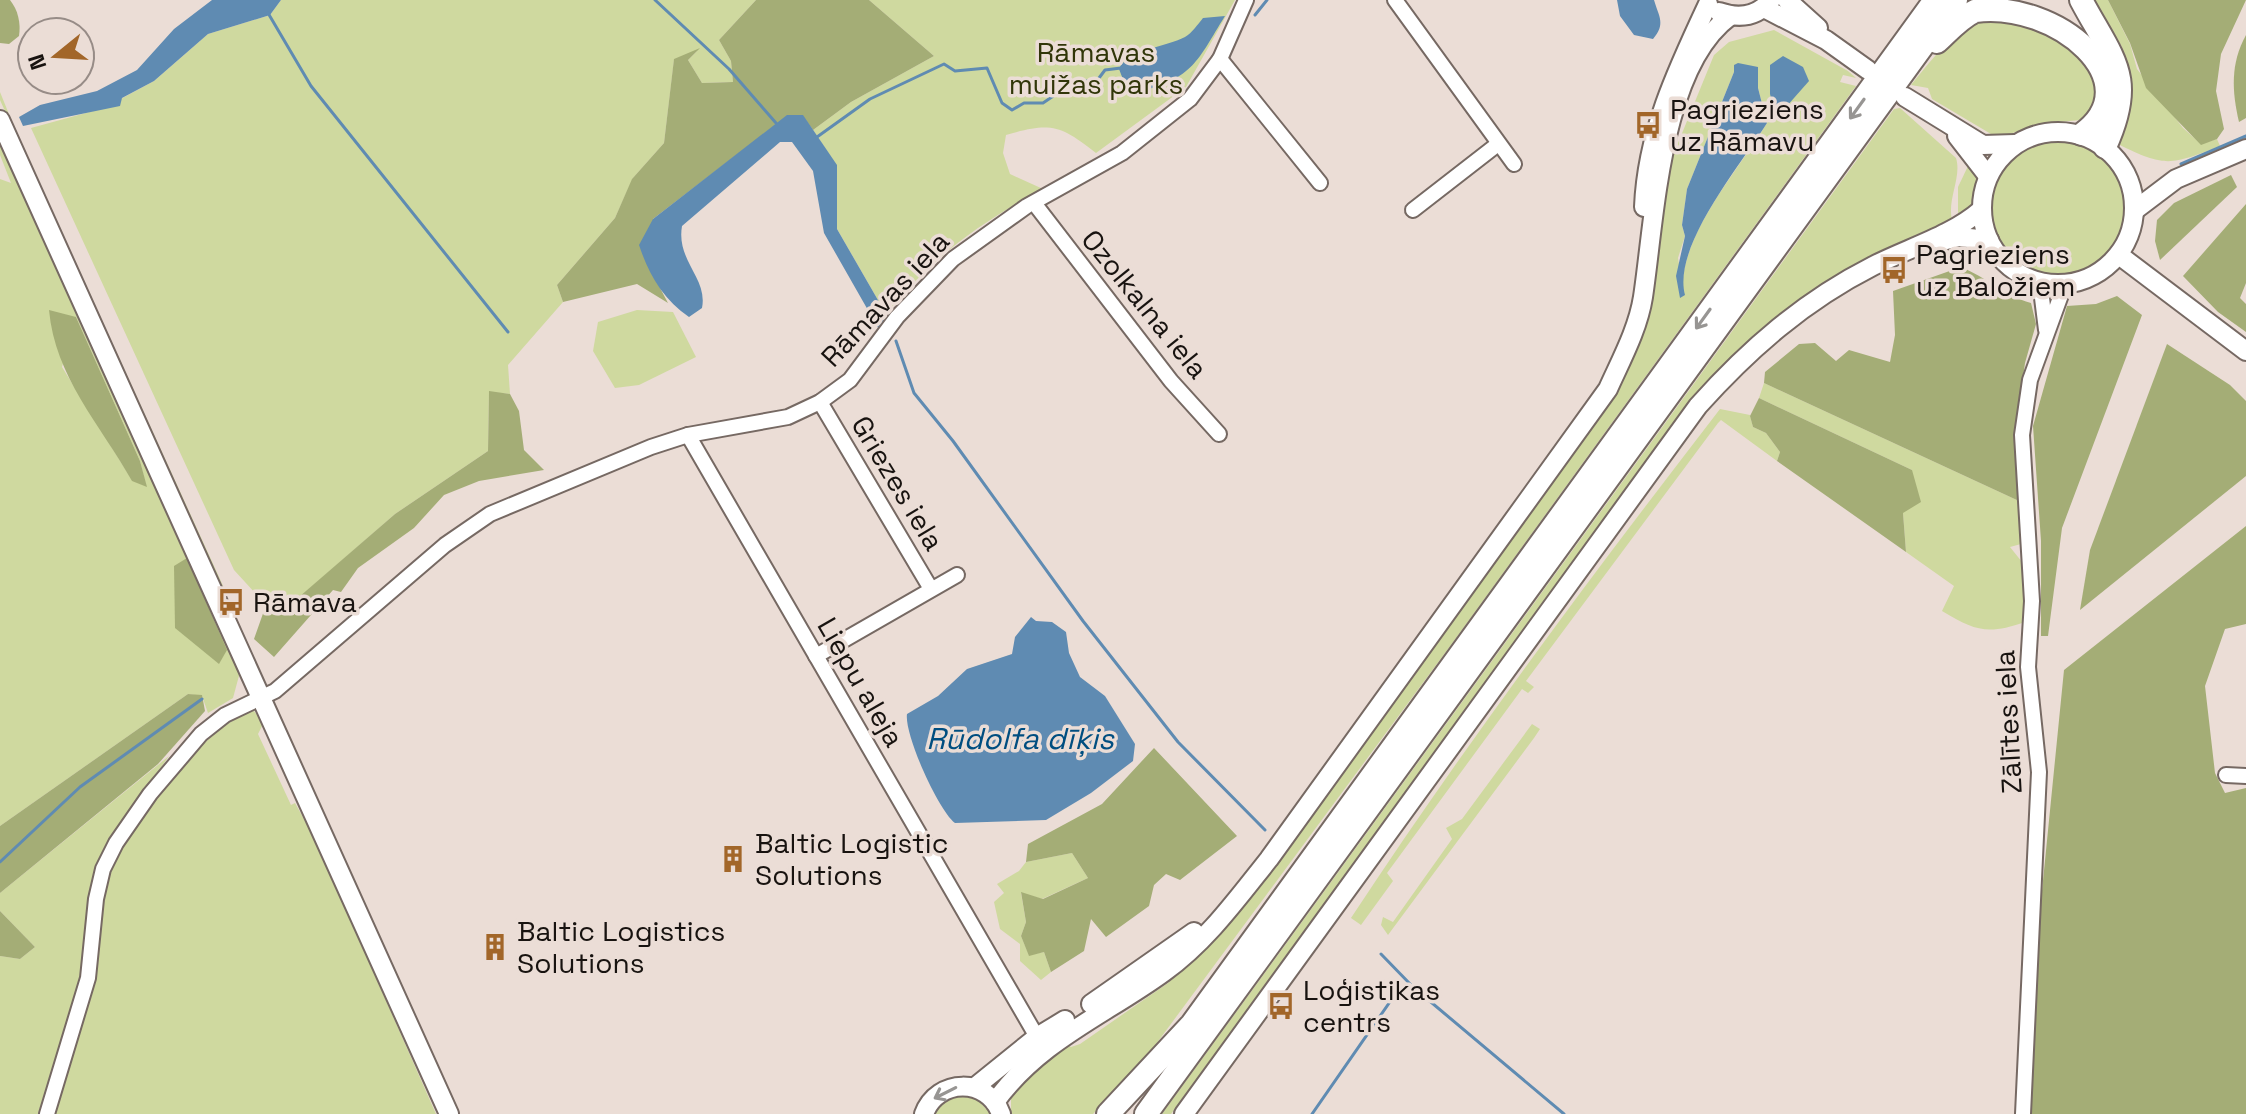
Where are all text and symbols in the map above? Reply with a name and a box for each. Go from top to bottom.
north arrow [16,16,96,96]
park label: Rāmavas muižas parks [1009,34,1183,102]
text: N [21,51,53,74]
place label: Pagrieziens uz Rāmavu [1670,91,1824,159]
one-way arrow [1848,98,1865,119]
bus stop icon: Pagrieziens uz Rāmavu [1633,110,1663,140]
street label: Ozolkalna iela [1074,222,1216,386]
street label: Rāmavas iela [813,224,957,374]
place label: Pagrieziens uz Baložiem [1916,236,2075,304]
bus stop icon: Pagrieziens uz Baložiem [1879,255,1909,285]
one-way arrow [1695,308,1712,329]
street label: Griezes iela [844,409,952,557]
place label: Rāmava [253,584,357,620]
bus stop icon: Rāmava [216,587,246,617]
street label: Liepu aleja [810,611,912,753]
street label: Zālītes iela [1986,649,2030,795]
water label: Rūdolfa dīķis [926,719,1115,758]
place label: Baltic Logistic Solutions [755,825,948,893]
building icon: Baltic Logistic Solutions [718,844,748,874]
place label: Baltic Logistics Solutions [517,913,725,981]
building icon: Baltic Logistics Solutions [480,932,510,962]
place label: Loģistikas centrs [1303,972,1440,1040]
bus stop icon: Loģistikas centrs [1266,991,1296,1021]
one-way arrow [934,1085,957,1101]

